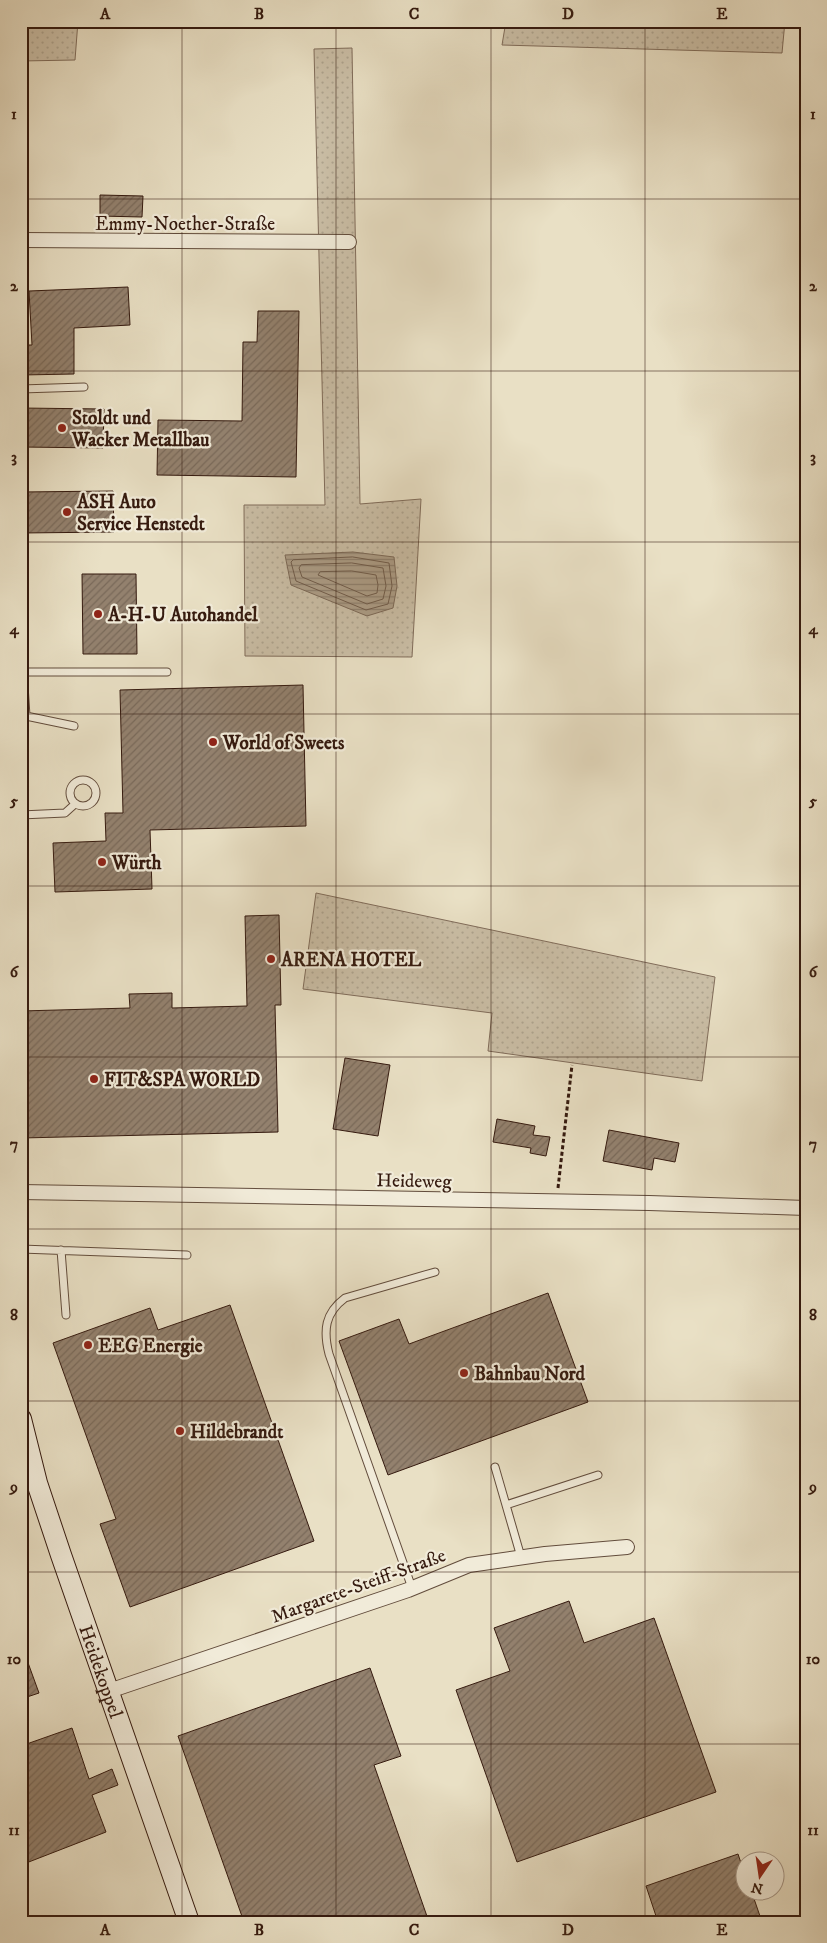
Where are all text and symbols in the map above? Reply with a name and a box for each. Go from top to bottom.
text: A [99,4,111,24]
text: B [254,4,264,24]
text: C [409,4,419,24]
text: D [562,4,574,24]
text: E [716,4,728,24]
text: 1 [11,104,17,124]
text: 1 [810,104,816,124]
street label: Emmy-Noether-Straße [95,213,275,236]
text: 2 [10,276,19,296]
text: 2 [809,276,818,296]
place label: Stoldt und Wacker Metallbau [71,407,209,452]
marker: Stoldt und Wacker Metallbau [56,422,68,434]
text: 3 [11,447,17,467]
text: 3 [810,447,816,467]
place label: ASH Auto Service Henstedt [76,491,206,536]
marker: ASH Auto Service Henstedt [61,506,73,518]
place label: A-H-U Autohandel [107,604,258,627]
marker: A-H-U Autohandel [92,608,104,620]
text: 4 [8,619,19,639]
text: 4 [807,619,818,639]
place label: World of Sweets [222,732,345,755]
marker: World of Sweets [207,736,219,748]
text: 5 [9,791,18,811]
text: 5 [808,791,817,811]
place label: Würth [111,852,163,875]
marker: Würth [96,856,108,868]
place label: ARENA HOTEL [280,949,422,972]
marker: ARENA HOTEL [265,953,277,965]
text: 6 [10,962,20,982]
text: 6 [809,962,819,982]
place label: FIT&SPA WORLD [104,1069,260,1092]
marker: FIT&SPA WORLD [88,1073,100,1085]
text: 7 [10,1134,18,1154]
text: 7 [809,1134,817,1154]
street label: Heideweg [376,1169,452,1194]
text: 8 [10,1305,18,1325]
text: 8 [809,1305,817,1325]
place label: EEG Energie [98,1335,203,1358]
marker: EEG Energie [82,1339,94,1351]
place label: Bahnbau Nord [474,1363,586,1386]
marker: Bahnbau Nord [458,1367,470,1379]
place label: Hildebrandt [190,1421,284,1444]
marker: Hildebrandt [174,1425,186,1437]
text: 9 [9,1477,18,1497]
text: 9 [808,1477,817,1497]
street label: Margarete-Steiff-Straße [268,1544,449,1629]
street label: Heidekoppel [73,1622,127,1722]
text: 10 [7,1649,22,1669]
text: 10 [806,1649,821,1669]
text: 11 [8,1820,20,1840]
text: 11 [807,1820,819,1840]
north arrow [734,1850,784,1900]
text: N [749,1878,765,1898]
text: A [99,1920,111,1940]
text: B [254,1920,264,1940]
text: C [409,1920,419,1940]
text: D [562,1920,574,1940]
text: E [716,1920,728,1940]

